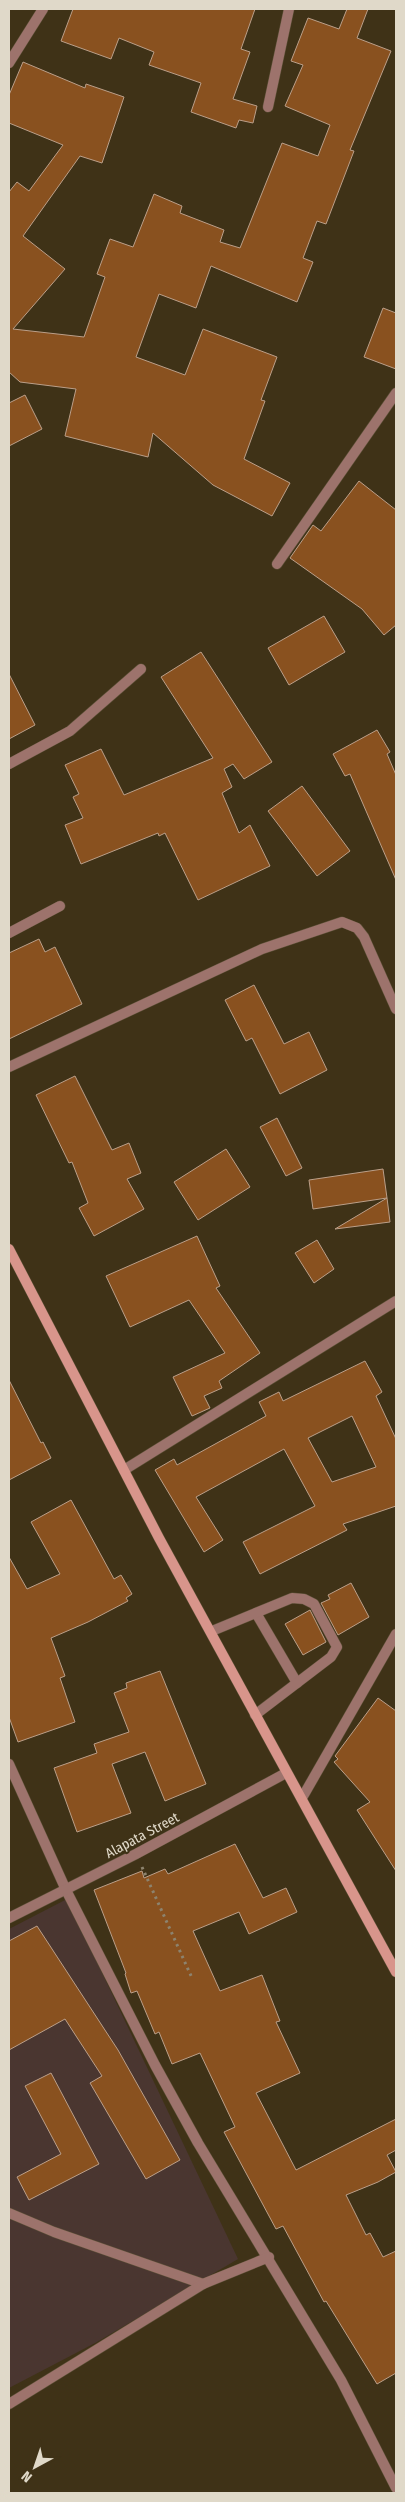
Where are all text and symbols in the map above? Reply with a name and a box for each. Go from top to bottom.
street label: Alapata Street [102,1809,182,1862]
north arrow [10,2442,60,2492]
text: N [18,2467,36,2486]

